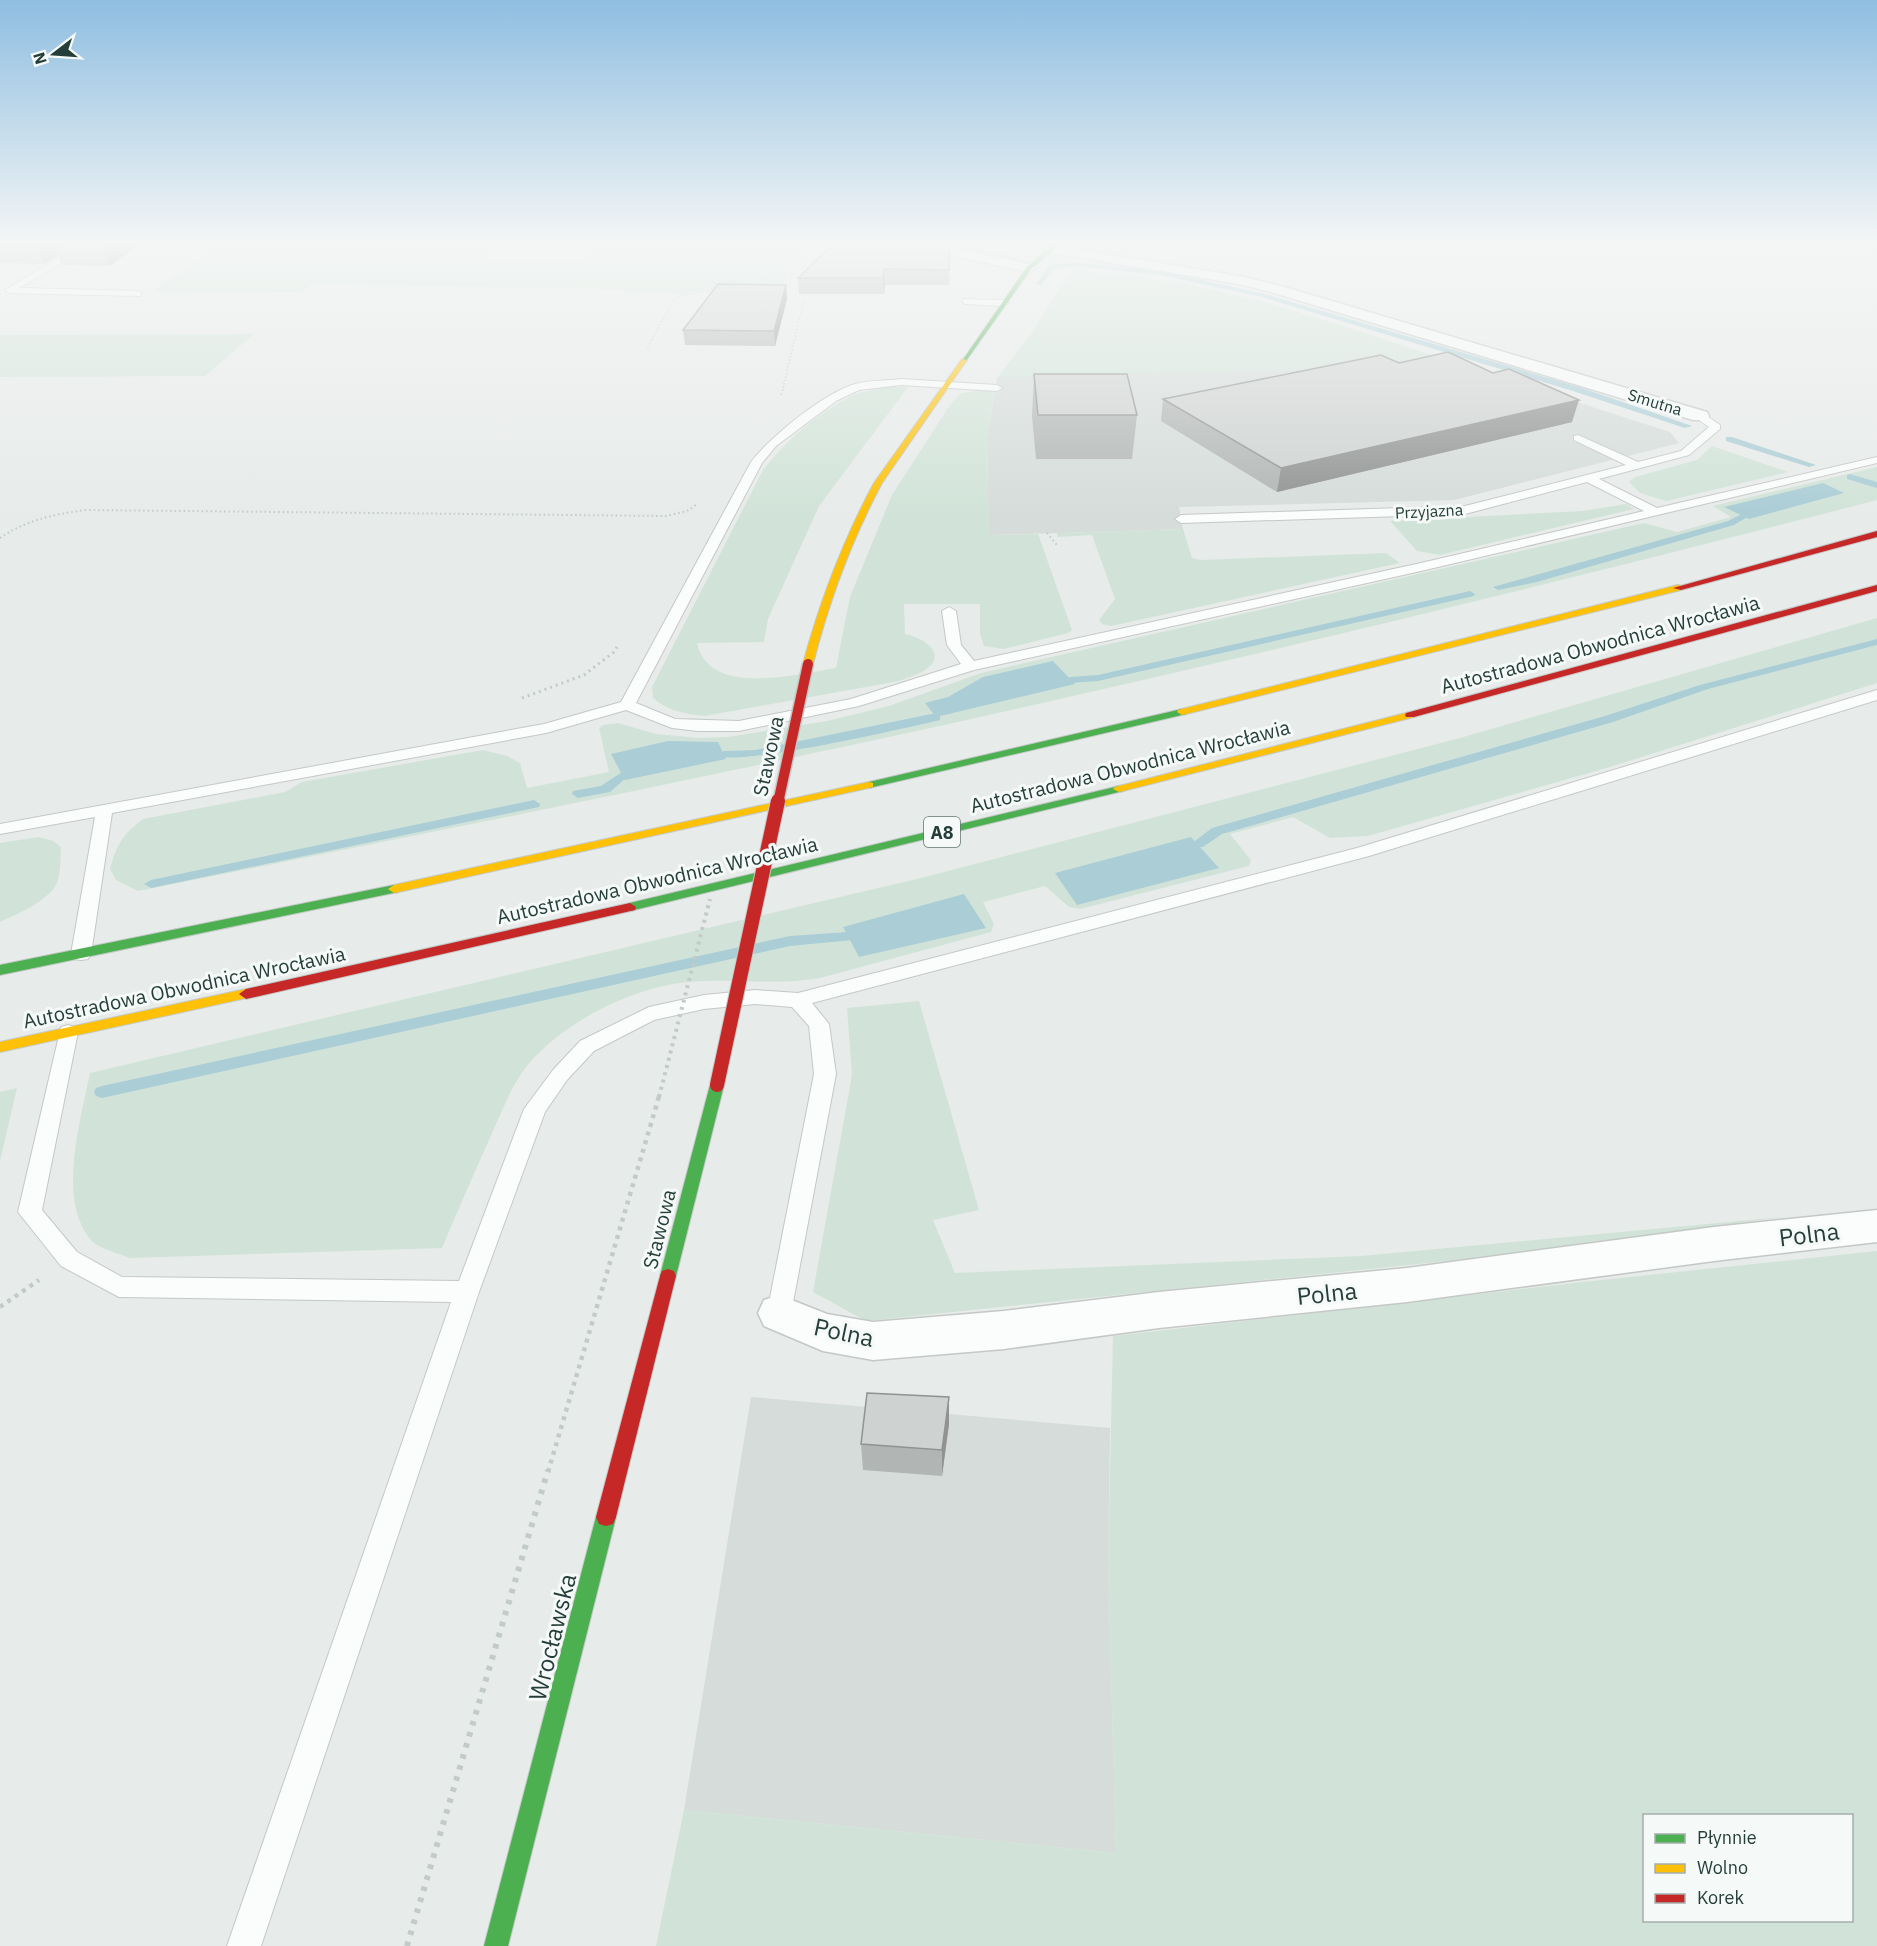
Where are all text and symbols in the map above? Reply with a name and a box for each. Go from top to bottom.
north arrow [24,24,84,84]
text: N [28,50,51,67]
street label: Smutna [1625,384,1685,420]
street label: Przyjazna [1394,499,1464,523]
street label: Autostradowa Obwodnica Wrocławia [1438,588,1763,700]
street label: Stawowa [746,713,790,799]
street label: Autostradowa Obwodnica Wrocławia [967,713,1293,819]
road number: A8 [924,817,960,847]
street label: Autostradowa Obwodnica Wrocławia [494,830,821,930]
street label: Autostradowa Obwodnica Wrocławia [20,940,348,1034]
street label: Stawowa [636,1186,682,1272]
street label: Polna [1777,1214,1841,1254]
street label: Polna [1295,1274,1359,1312]
street label: Polna [811,1310,877,1354]
street label: Wrocławska [521,1570,583,1704]
legend [1643,1814,1853,1922]
text: Płynnie [1697,1826,1757,1849]
text: Wolno [1697,1856,1748,1879]
text: Korek [1697,1886,1744,1909]

